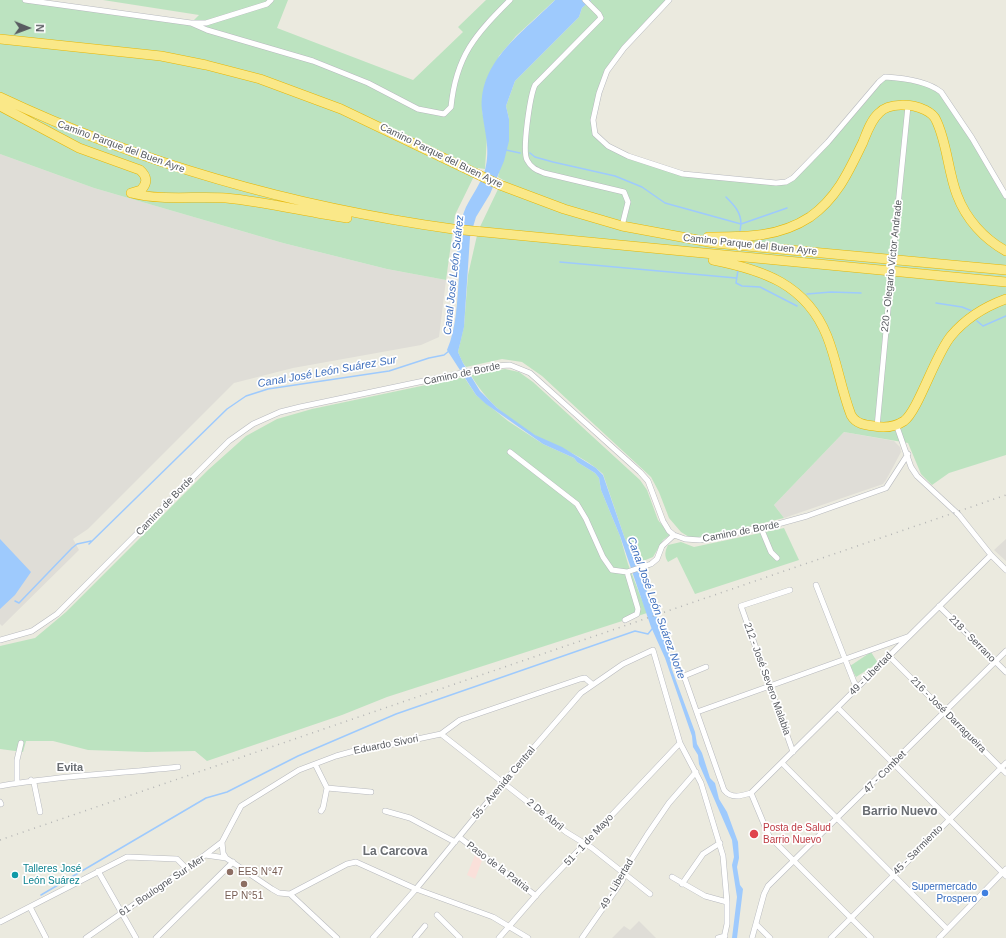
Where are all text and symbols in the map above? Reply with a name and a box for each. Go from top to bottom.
north arrow [8,8,48,48]
text: N [34,24,46,32]
street label: Camino Parque del Buen Ayre [56,118,186,176]
street label: Camino Parque del Buen Ayre [378,121,504,191]
street label: 220 - Olegario Víctor Andrade [879,199,905,333]
water label: Canal José León Suárez [441,214,467,336]
street label: Camino Parque del Buen Ayre [682,232,818,258]
water label: Canal José León Suárez Sur [257,353,397,391]
street label: Camino de Borde [423,360,501,388]
street label: Camino de Borde [134,474,196,538]
street label: Camino de Borde [702,519,780,545]
water label: Canal José León Suárez Norte [624,535,688,681]
street label: 218 - Serrano [946,613,998,665]
street label: 212 - José Severo Malabia [741,621,793,737]
street label: 49 - Libertad [847,650,895,698]
street label: 216 - José Darragueira [908,675,988,755]
street label: Eduardo Sivori [353,733,419,757]
street label: 55 - Avenida Central [470,744,538,822]
street label: 47 - Combet [861,748,909,796]
district label: Evita [57,761,83,775]
street label: 2 De Abril [524,797,566,833]
district label: Barrio Nuevo [862,805,938,819]
street label: 51 - 1 de Mayo [562,812,616,868]
place label: Posta de Salud Barrio Nuevo [763,822,831,846]
street label: 45 - Sarmiento [891,823,945,877]
marker: Posta de Salud Barrio Nuevo [748,828,760,840]
street label: Paso de la Patria [464,839,532,895]
district label: La Carcova [363,845,427,859]
street label: 61 - Boulogne Sur Mer [117,853,207,919]
street label: 49 - Libertad [598,857,636,911]
place label: Talleres José León Suárez [23,863,81,886]
place label: EES N°47 [238,866,283,878]
marker: EES N°47 [225,867,235,877]
marker: Talleres José León Suárez [10,870,20,880]
marker: EP N°51 [239,879,249,889]
place label: Supermercado Prospero [911,881,977,904]
marker: Supermercado Prospero [980,888,990,898]
place label: EP N°51 [225,890,263,902]

